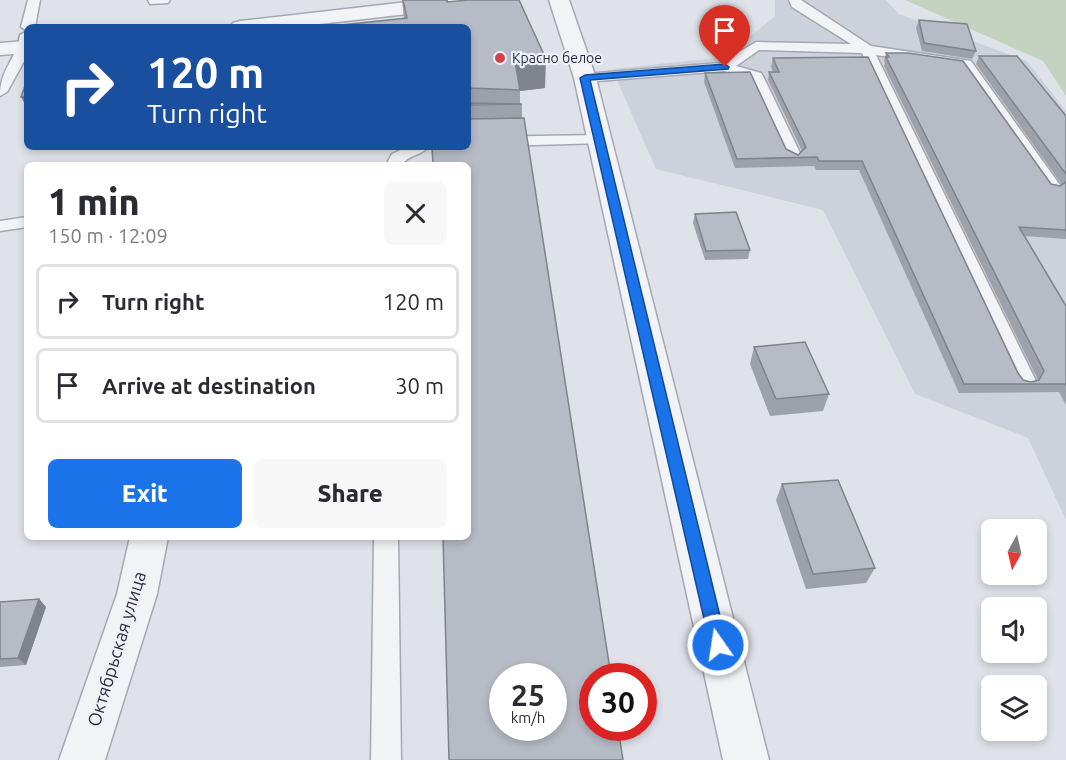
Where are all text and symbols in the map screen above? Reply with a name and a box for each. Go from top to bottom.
pin [699,5,750,67]
icon: arrive [708,14,741,47]
icon: right [48,48,126,126]
text: 120 m [147,49,264,96]
place label: Красно белое [512,50,602,66]
marker: Красно белое [493,51,507,65]
text: Turn right [147,98,267,128]
text: 1 min [48,181,140,222]
button: close [384,182,447,245]
text: 150 m · 12:09 [48,224,168,247]
icon: right [51,285,84,318]
text: Turn right [102,289,204,314]
text: 120 m [383,289,444,314]
icon: arrive [51,369,84,402]
text: Arrive at destination [102,373,316,398]
text: 30 m [395,373,444,398]
button: Exit [48,459,242,528]
button: Share [254,459,447,528]
north arrow [981,519,1047,585]
map controls [981,519,1047,741]
street label: Октябрьская улица [83,569,149,729]
button: sound [981,597,1047,663]
position arrow [686,613,750,677]
speed limit sign: 30 [579,663,657,741]
button: layers [981,675,1047,741]
text: 25 [511,678,545,712]
text: km/h [511,709,545,726]

